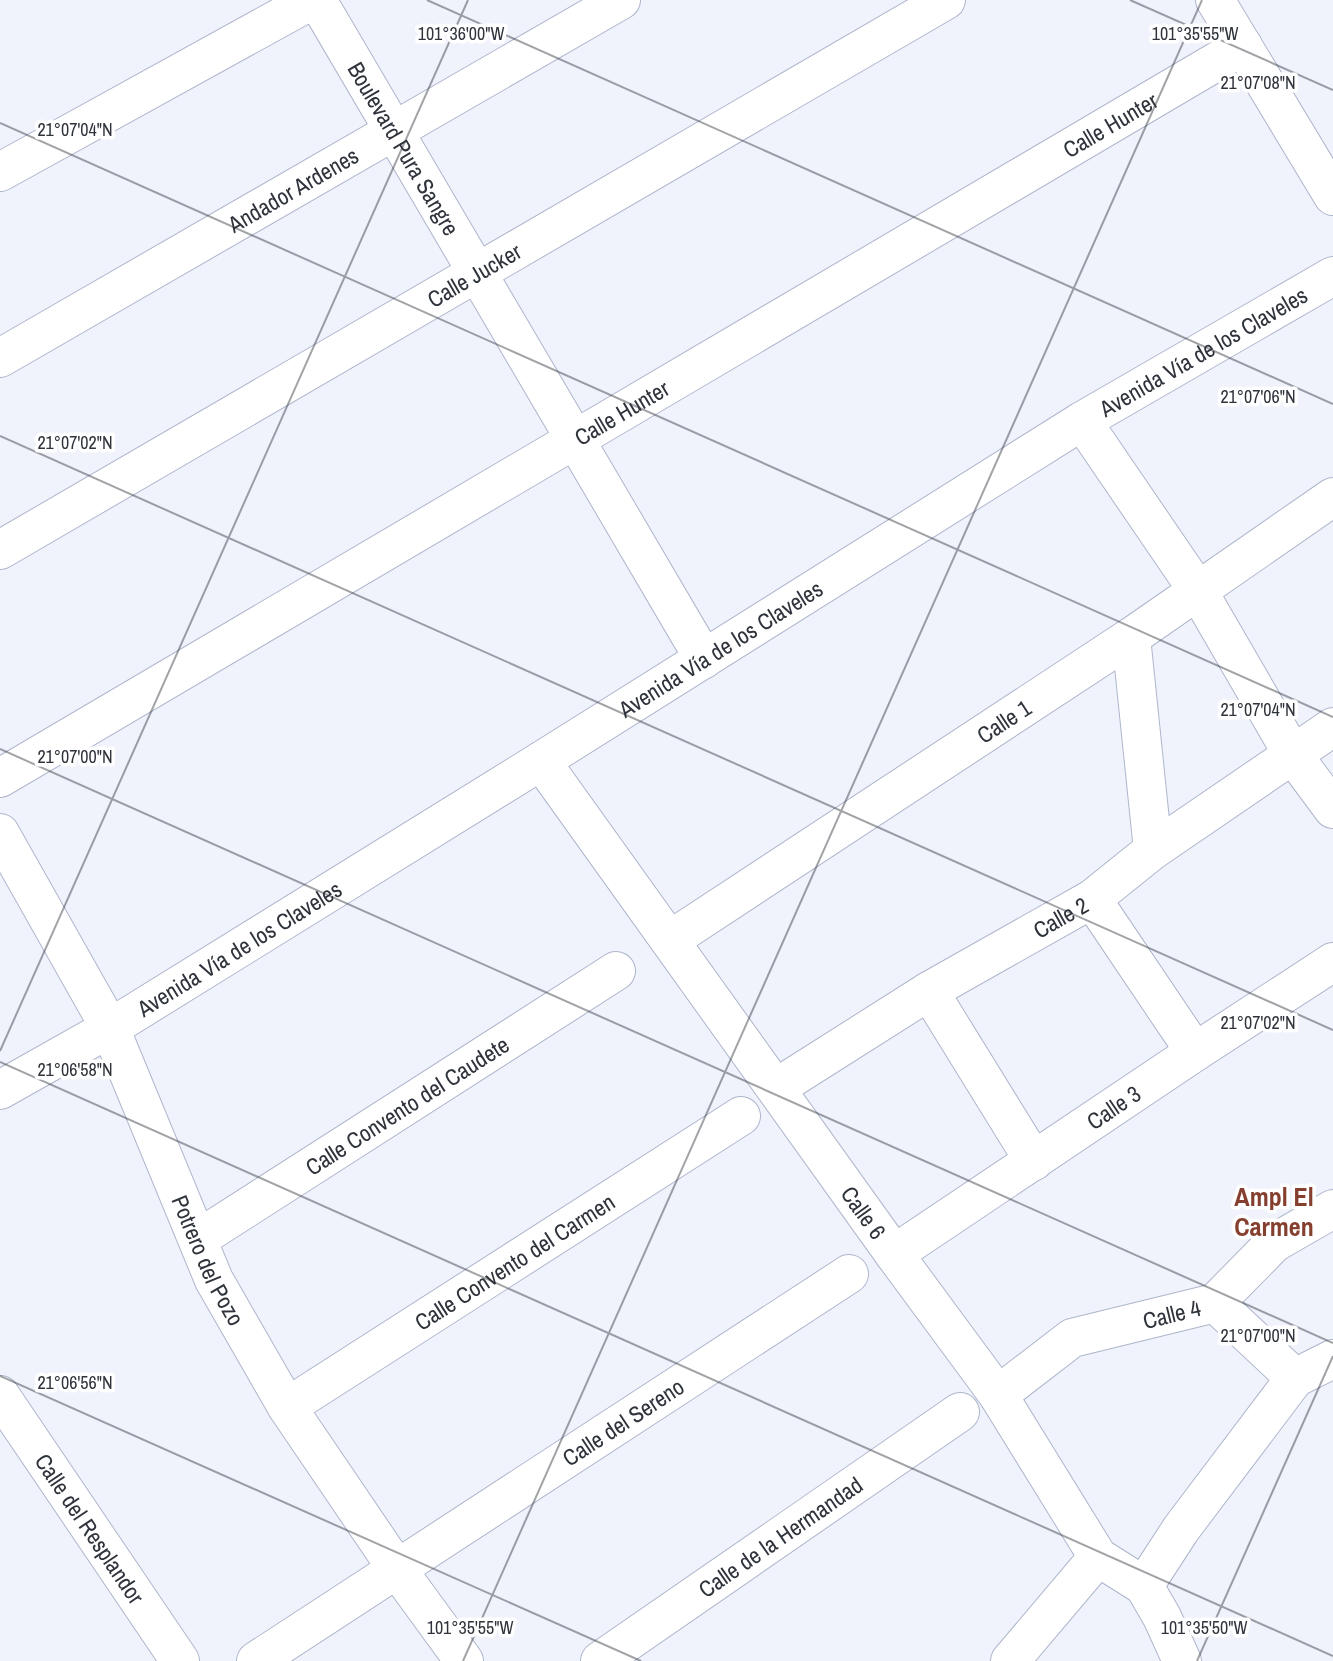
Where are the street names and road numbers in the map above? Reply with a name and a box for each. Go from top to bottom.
street label: Boulevard Pura Sangre [341,56,467,241]
street label: Calle Hunter [1057,84,1164,164]
street label: Andador Ardenes [221,139,364,240]
street label: Calle Jucker [421,235,527,314]
street label: Avenida Vía de los Claveles [1092,279,1313,424]
street label: Calle Hunter [568,372,675,452]
street label: Avenida Vía de los Claveles [611,573,828,725]
street label: Calle 1 [970,691,1037,750]
street label: Avenida Vía de los Claveles [130,873,347,1024]
street label: Calle 2 [1027,889,1094,945]
street label: Calle Convento del Caudete [299,1028,515,1182]
street label: Calle 3 [1080,1078,1146,1136]
street label: Calle 6 [834,1179,894,1245]
street label: Calle Convento del Carmen [408,1186,620,1337]
street label: Potrero del Pozo [165,1190,252,1331]
street label: Calle 4 [1139,1291,1204,1336]
street label: Calle del Sereno [556,1371,690,1473]
street label: Calle del Resplandor [28,1447,153,1610]
street label: Calle de la Hermandad [692,1469,868,1604]

